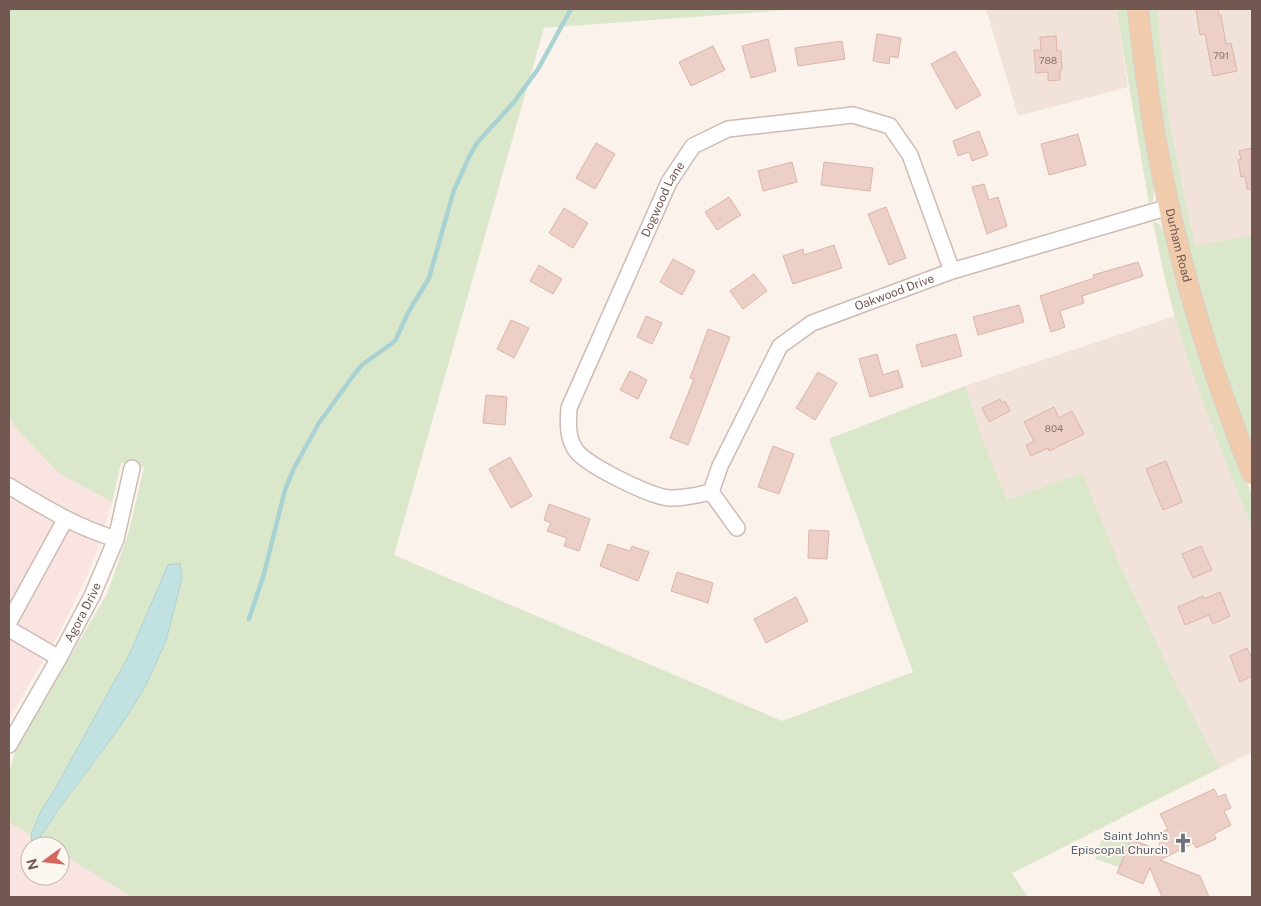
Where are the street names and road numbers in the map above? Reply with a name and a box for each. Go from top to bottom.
street label: Dogwood Lane [639,159,688,239]
street label: Durham Road [1163,207,1194,284]
street label: Oakwood Drive [853,271,936,314]
street label: Agora Drive [62,580,104,644]

